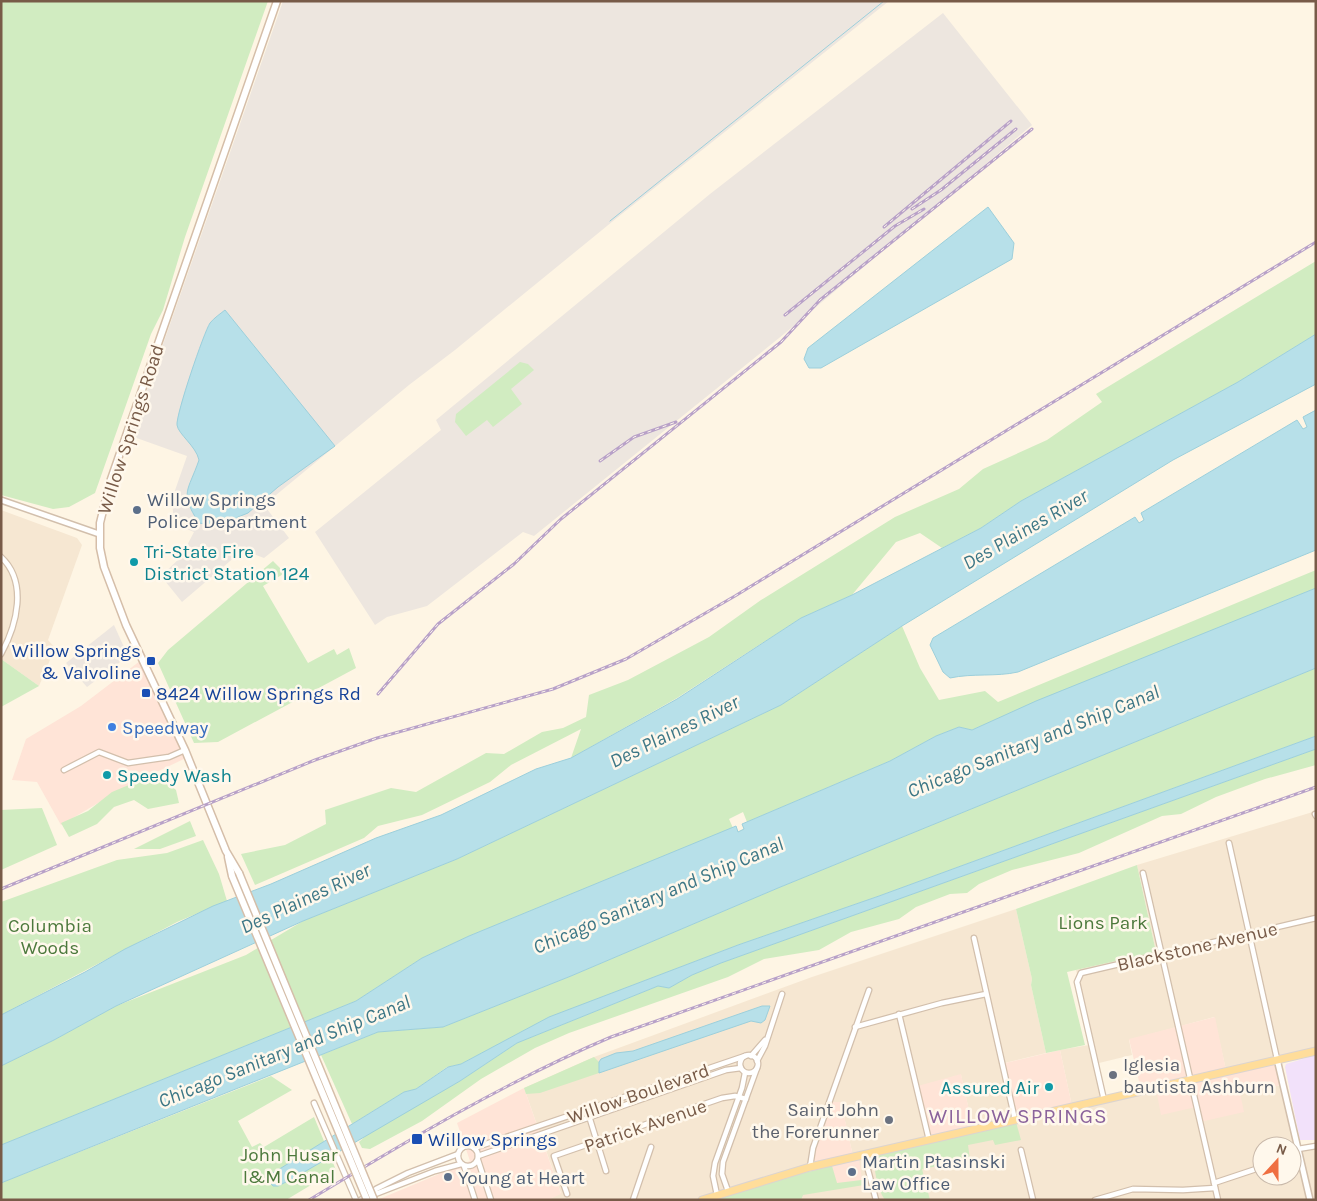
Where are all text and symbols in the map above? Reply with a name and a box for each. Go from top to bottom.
street label: Willow Springs Road [93,342,169,517]
water label: Des Plaines River [959,484,1093,575]
place label: Willow Springs Police Department [147,489,307,533]
marker: Willow Springs Police Department [131,504,143,516]
place label: Tri-State Fire District Station 124 [144,541,310,585]
marker: Tri-State Fire District Station 124 [128,556,140,568]
place label: Willow Springs & Valvoline [12,640,141,684]
marker: Willow Springs & Valvoline [145,655,157,667]
water label: Chicago Sanitary and Ship Canal [904,680,1163,803]
place label: 8424 Willow Springs Rd [156,683,361,705]
marker: 8424 Willow Springs Rd [140,687,152,699]
water label: Des Plaines River [606,690,744,773]
place label: Speedway [122,717,209,739]
marker: Speedway [106,721,118,733]
place label: Speedy Wash [117,765,232,787]
marker: Speedy Wash [101,769,113,781]
water label: Chicago Sanitary and Ship Canal [529,832,787,959]
water label: Des Plaines River [237,858,375,939]
park label: Lions Park [1058,912,1148,934]
park label: Columbia Woods [8,915,92,959]
street label: Blackstone Avenue [1115,918,1280,976]
water label: Chicago Sanitary and Ship Canal [155,990,414,1113]
place label: Iglesia bautista Ashburn [1123,1054,1275,1098]
street label: Willow Boulevard [564,1059,712,1129]
marker: Iglesia bautista Ashburn [1107,1069,1119,1081]
place label: Assured Air [941,1077,1039,1099]
marker: Assured Air [1043,1081,1055,1093]
street label: Patrick Avenue [581,1095,710,1157]
place label: Saint John the Forerunner [752,1099,879,1143]
district label: WILLOW SPRINGS [928,1104,1108,1128]
marker: Saint John the Forerunner [883,1114,895,1126]
place label: Willow Springs [428,1129,557,1151]
marker: Willow Springs [410,1132,424,1146]
north arrow [1252,1136,1302,1186]
text: N [1274,1140,1289,1159]
park label: John Husar I&M Canal [240,1144,338,1188]
place label: Martin Ptasinski Law Office [862,1151,1006,1195]
marker: Martin Ptasinski Law Office [846,1166,858,1178]
place label: Young at Heart [458,1167,585,1189]
marker: Young at Heart [442,1171,454,1183]

